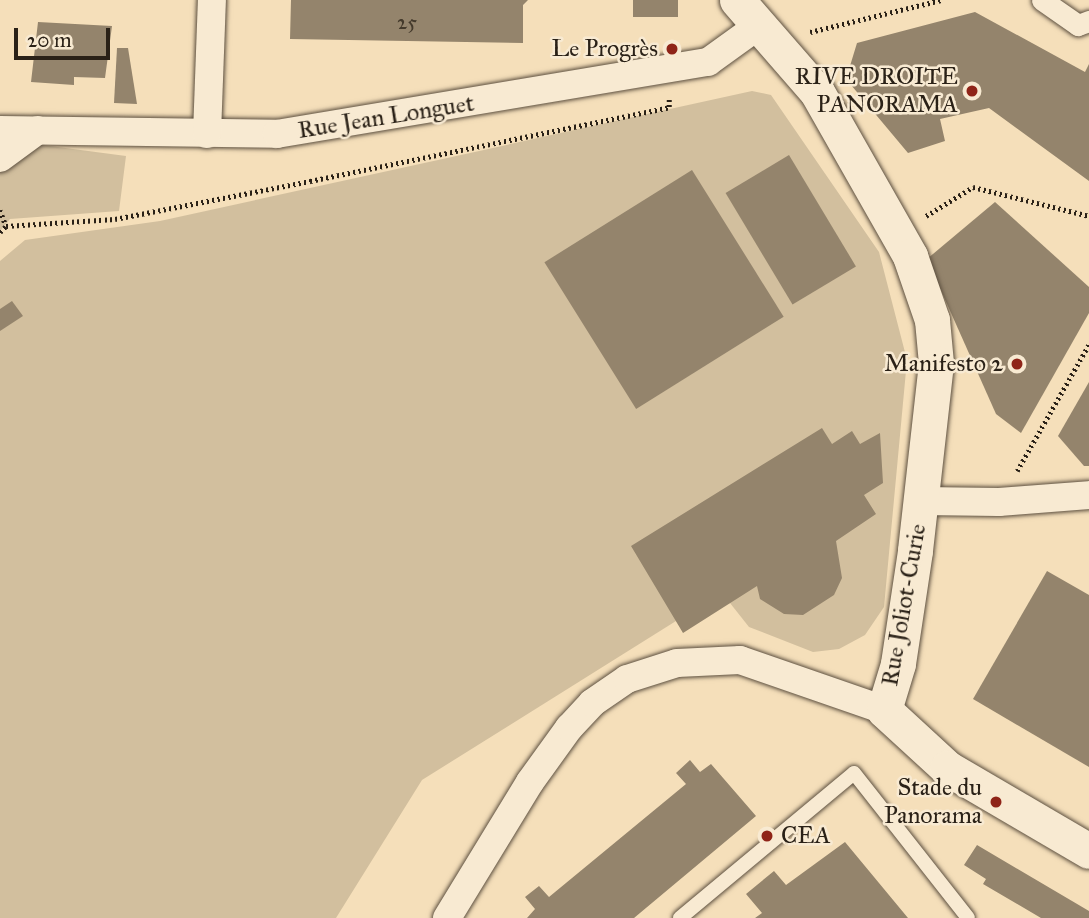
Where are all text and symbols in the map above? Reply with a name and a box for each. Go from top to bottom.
house number: 25 [397,9,417,35]
scale bar [18,14,114,58]
text: 20 m [27,27,72,53]
place label: Le Progrès [552,35,658,63]
marker: Le Progrès [664,41,680,57]
place label: RIVE DROITE PANORAMA [795,63,958,119]
marker: RIVE DROITE PANORAMA [964,83,980,99]
street label: Rue Jean Longuet [296,89,476,145]
place label: Manifesto 2 [884,350,1003,378]
marker: Manifesto 2 [1009,356,1025,372]
street label: Rue Joliot-Curie [876,522,932,688]
place label: Stade du Panorama [884,774,982,830]
marker: Stade du Panorama [988,794,1004,810]
place label: CEA [781,822,831,850]
marker: CEA [759,828,775,844]

